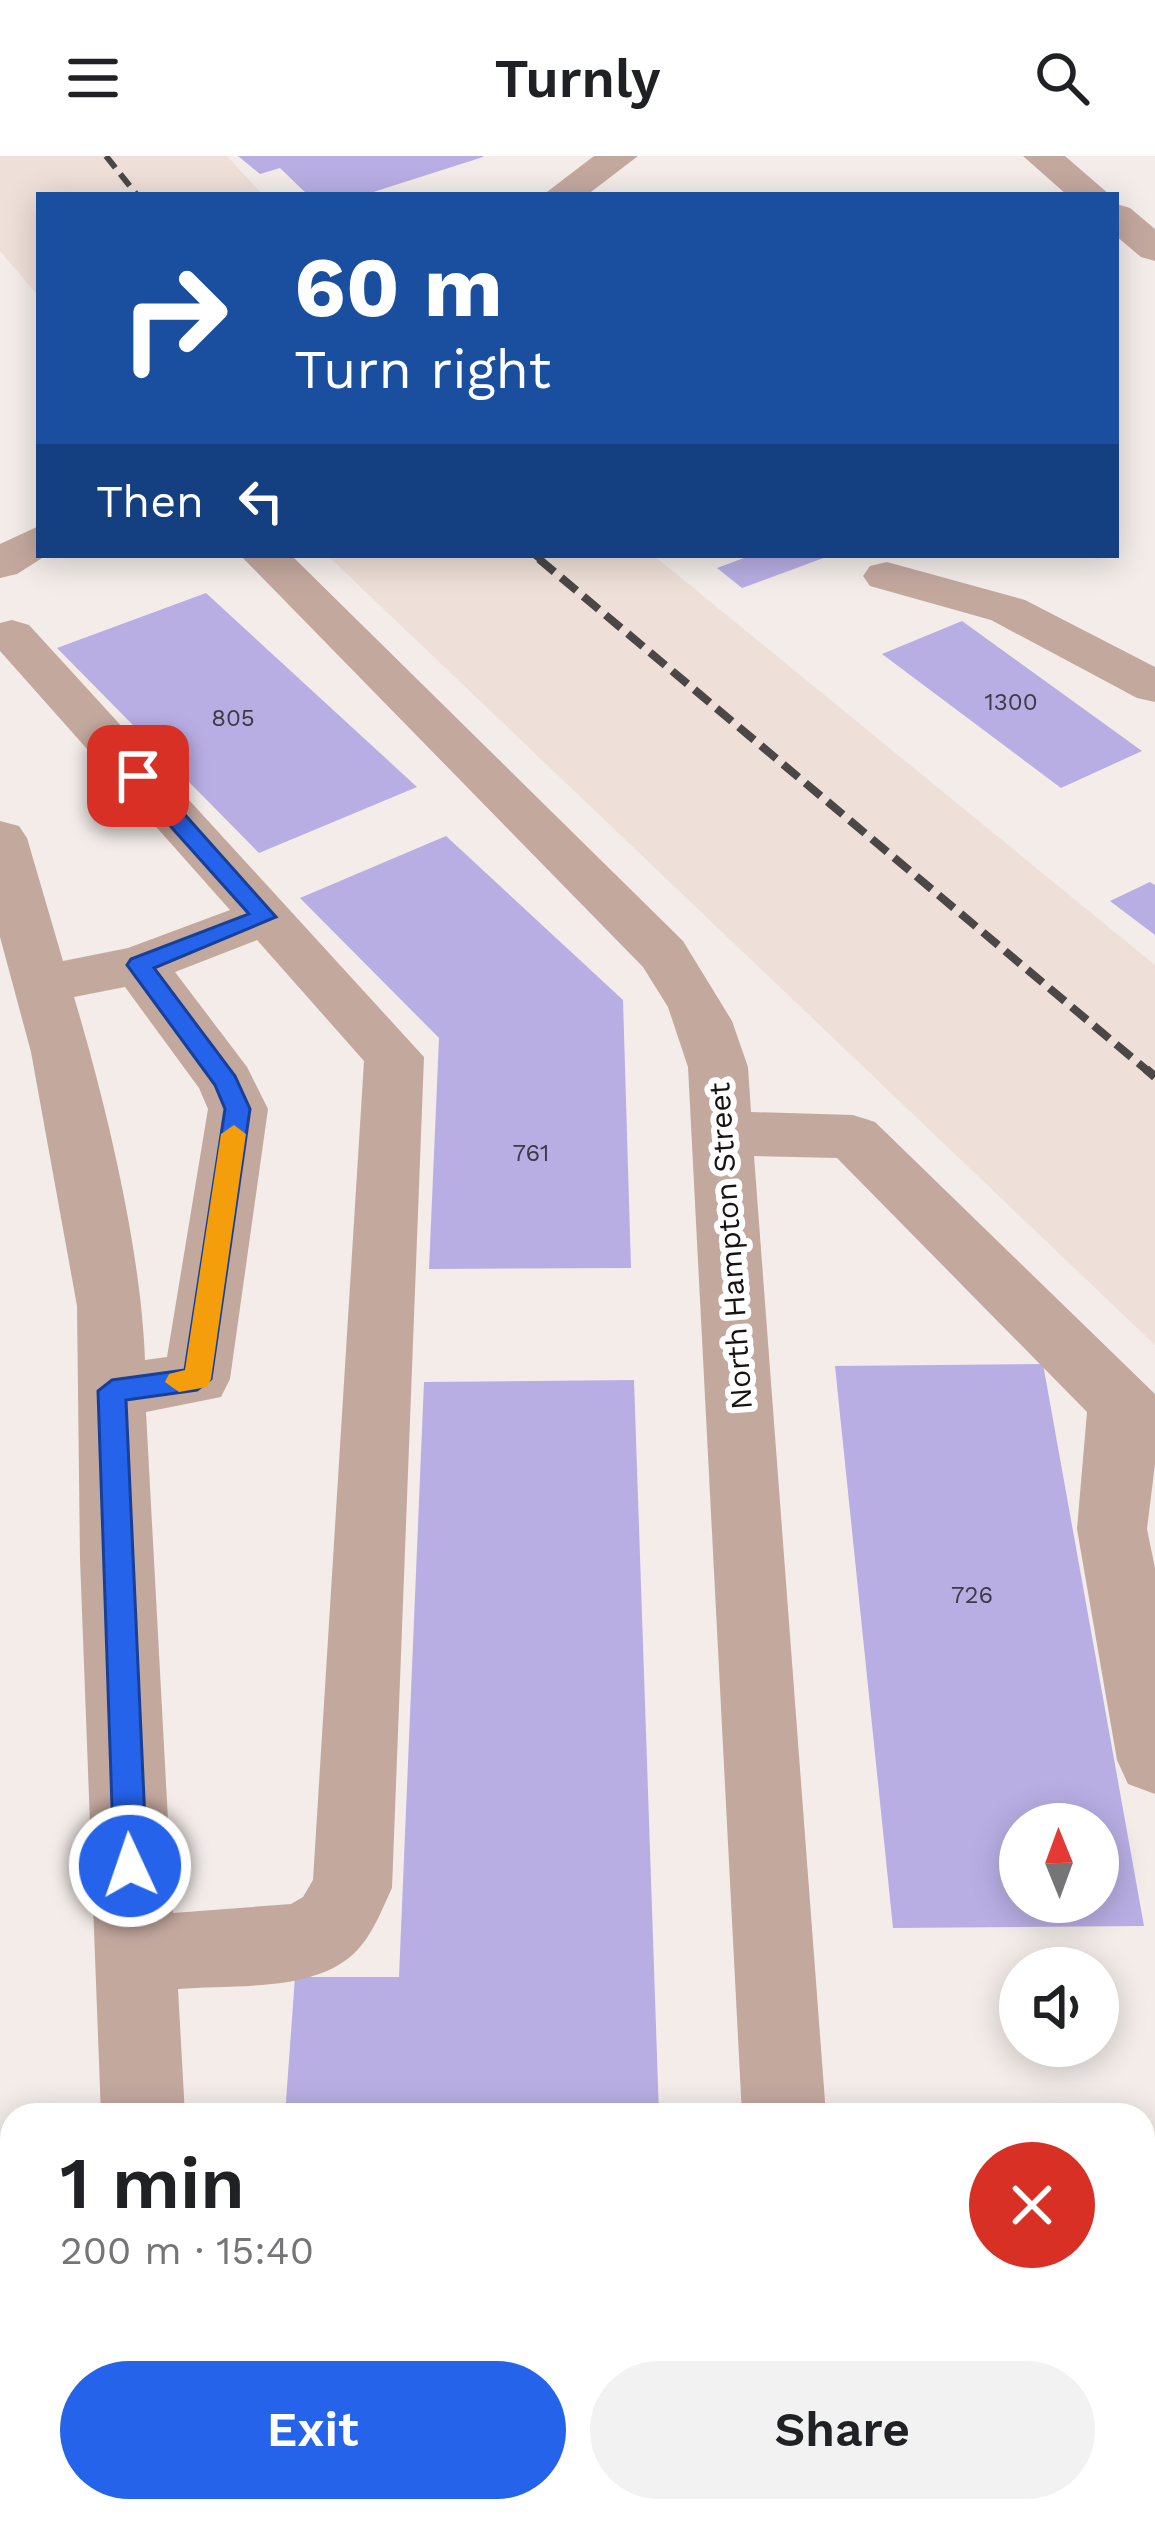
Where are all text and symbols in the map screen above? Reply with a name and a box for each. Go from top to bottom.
icon: menu [60,45,126,111]
icon: search [1029,45,1095,111]
text: Turnly [494,47,661,110]
text: 60 m [294,238,503,336]
icon: right [96,240,252,396]
text: Turn right [294,338,551,401]
icon: left [228,468,294,534]
text: Then [96,475,204,528]
house number: 1300 [984,688,1038,716]
house number: 805 [211,704,255,732]
pin [87,725,189,827]
icon: arrive [105,743,171,809]
street label: North Hampton Street [701,1081,759,1411]
house number: 761 [513,1139,549,1167]
house number: 726 [951,1581,993,1609]
position arrow [67,1803,193,1929]
north arrow [999,1803,1119,1923]
map controls [999,1803,1119,2067]
button: sound [999,1947,1119,2067]
text: 1 min [60,2141,245,2225]
button: close [969,2142,1095,2268]
text: 200 m · 15:40 [60,2228,314,2273]
button: Exit [60,2361,566,2499]
button: Share [590,2361,1095,2499]

